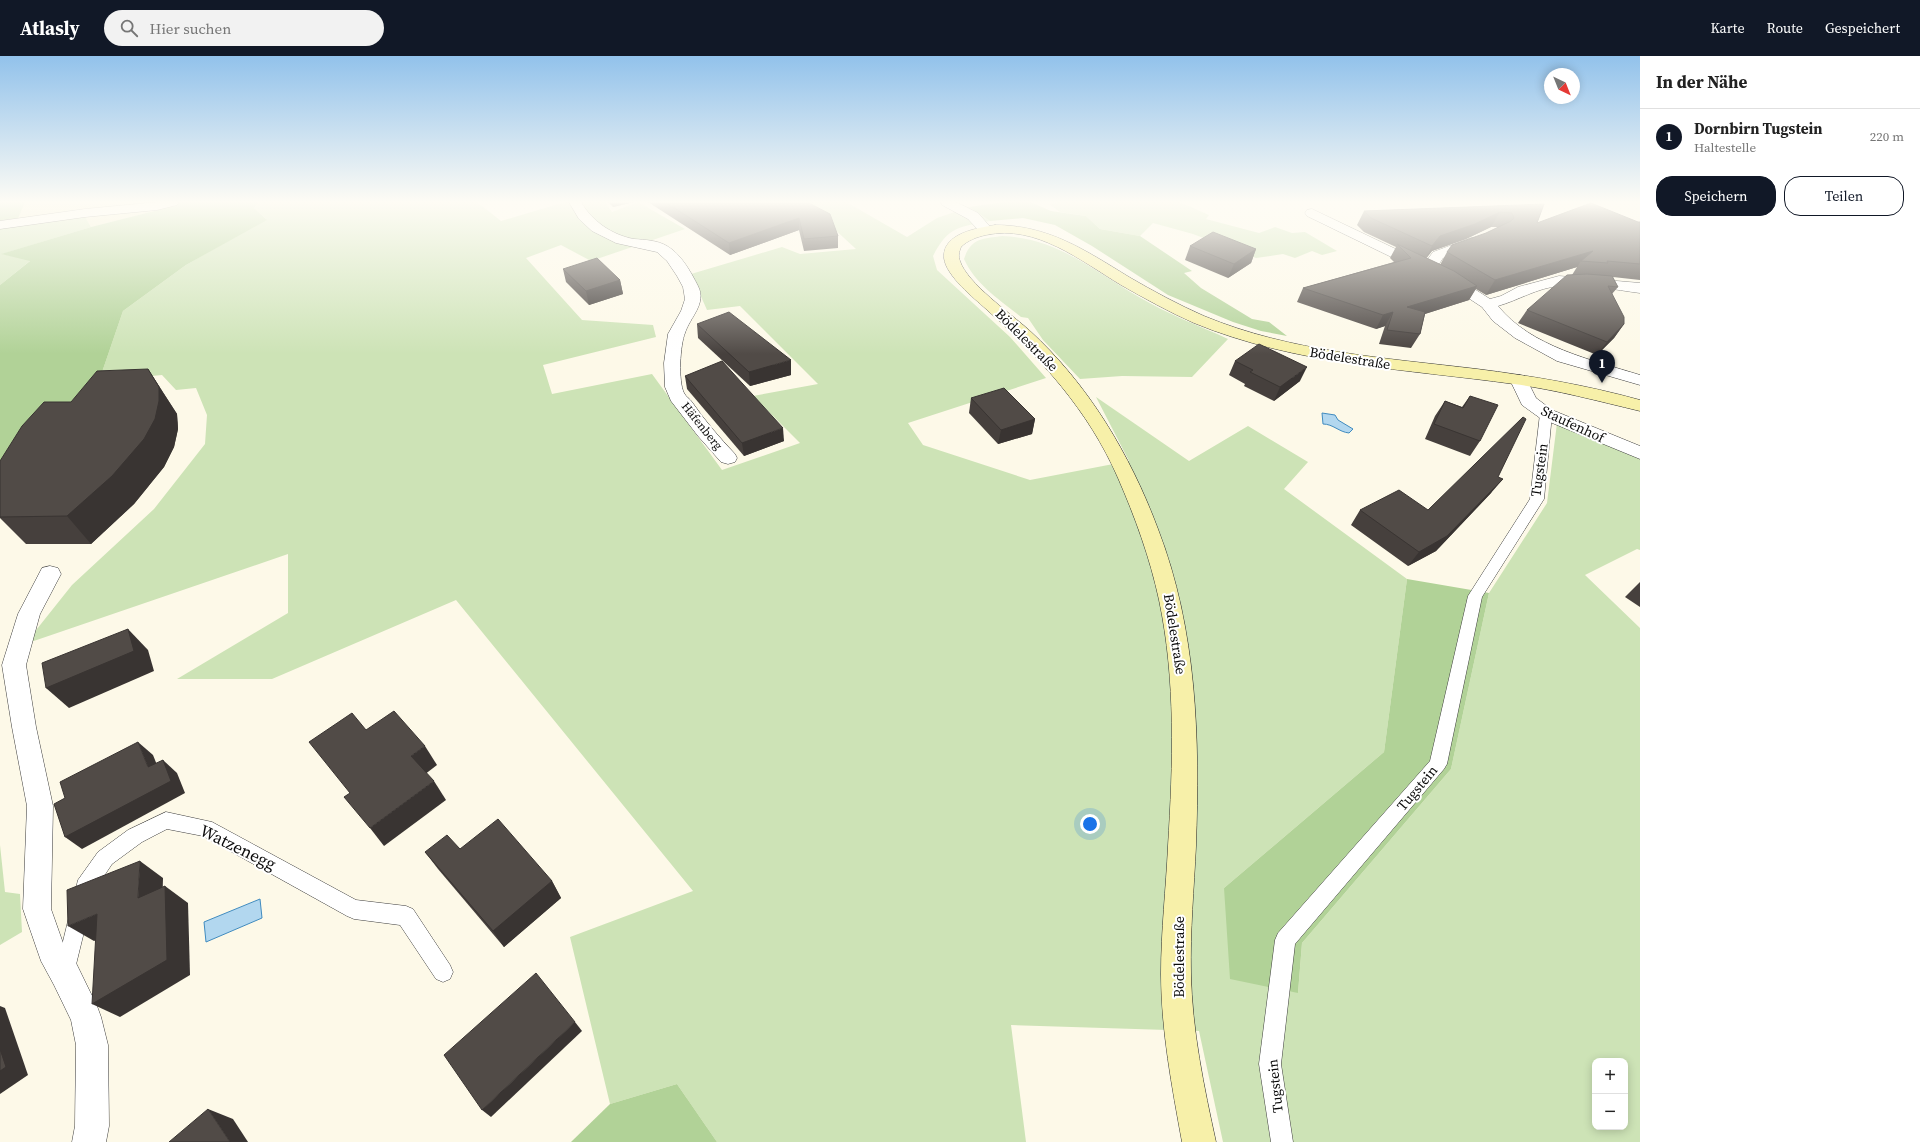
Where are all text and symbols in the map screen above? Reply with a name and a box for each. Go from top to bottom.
search box [104,10,384,46]
text: Atlasly [20,15,80,41]
icon: search [118,17,140,39]
text: Hier suchen [150,18,231,39]
text: Karte [1710,18,1745,38]
text: Route [1767,18,1803,38]
text: Gespeichert [1825,18,1900,38]
north arrow [1544,68,1580,104]
text: In der Nähe [1656,70,1747,94]
text: Dornbirn Tugstein [1694,118,1823,139]
text: 1 [1665,128,1673,145]
text: 220 m [1870,128,1904,145]
text: Haltestelle [1694,139,1756,156]
button: Speichern [1656,176,1776,216]
button: Teilen [1784,176,1904,216]
street label: Bödelestraße [991,304,1063,376]
street label: Bödelestraße [1308,342,1392,374]
pin: 1 [1589,350,1615,383]
street label: Häfenberg [678,399,726,453]
street label: Staufenhof [1538,401,1609,448]
street label: Tugstein [1525,441,1553,498]
street label: Bödelestraße [1159,592,1191,676]
street label: Tugstein [1392,761,1442,815]
your location [1080,814,1100,834]
street label: Watzenegg [196,818,280,876]
street label: Bödelestraße [1169,916,1189,998]
street label: Tugstein [1262,1058,1288,1114]
map controls [1592,1058,1628,1130]
button: + [1592,1058,1628,1094]
button: − [1592,1094,1628,1130]

